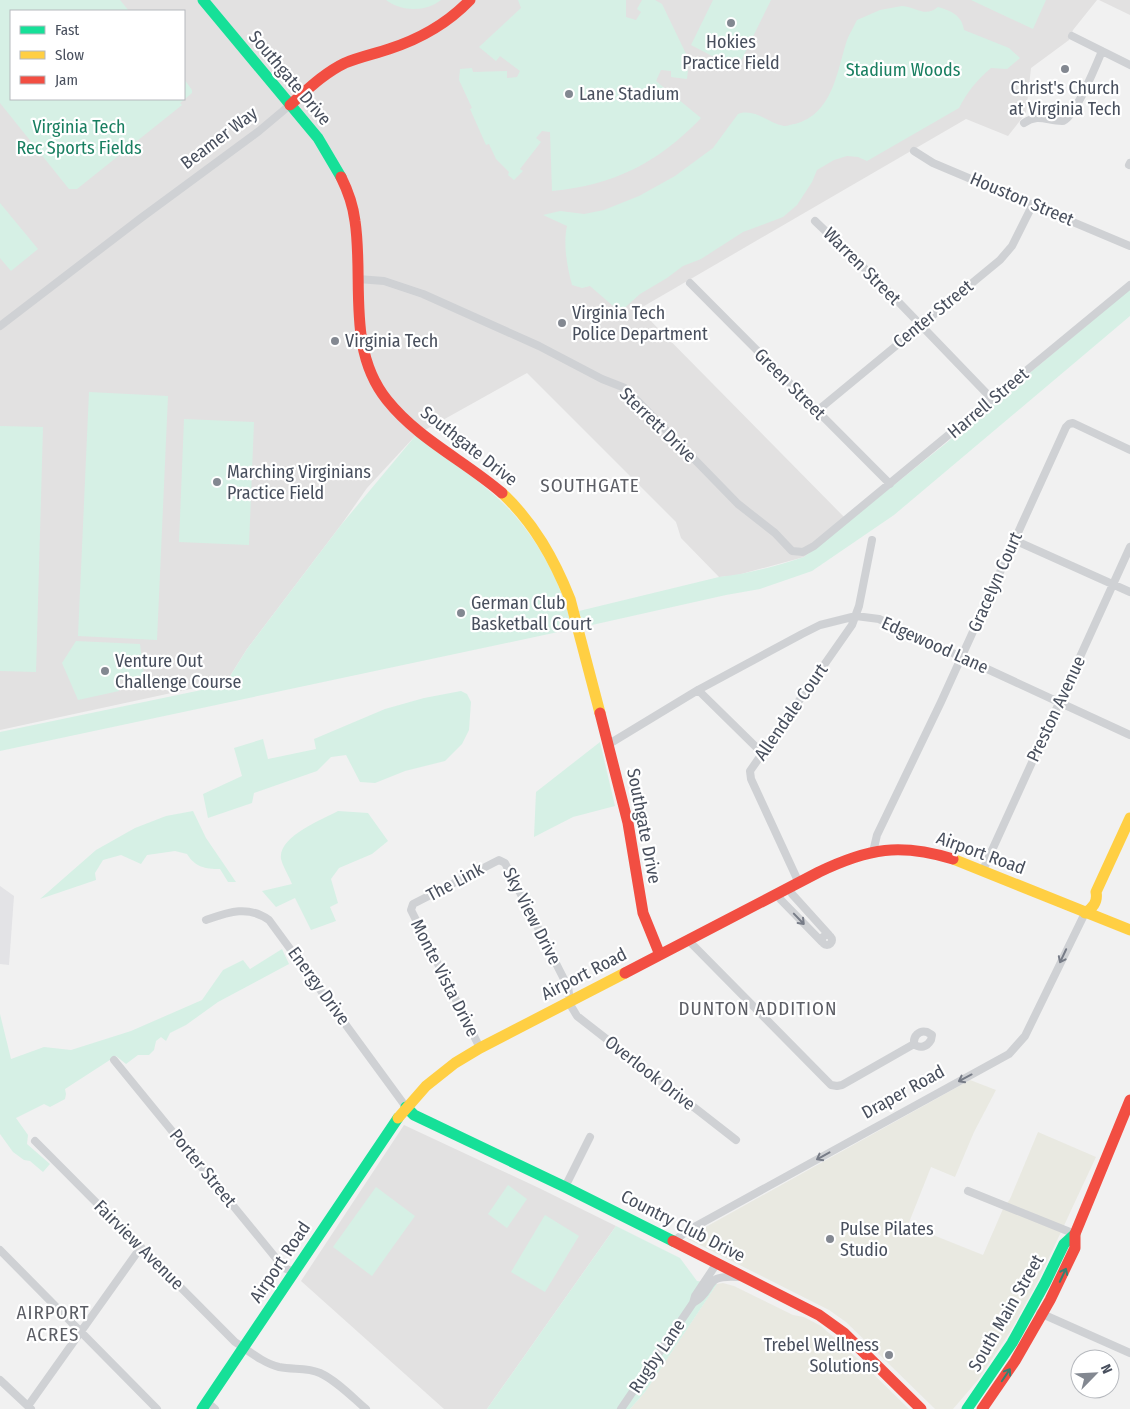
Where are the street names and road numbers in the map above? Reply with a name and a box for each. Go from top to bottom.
street label: Southgate Drive [244,26,336,130]
street label: Beamer Way [176,102,262,174]
street label: Houston Street [967,167,1077,231]
street label: Warren Street [819,223,905,309]
street label: Center Street [889,275,977,353]
street label: Green Street [750,344,830,424]
street label: Harrell Street [943,363,1033,443]
street label: Sterrett Drive [615,383,701,467]
street label: Southgate Drive [416,401,522,491]
street label: Gracelyn Court [963,528,1027,635]
street label: Edgewood Lane [878,612,992,678]
street label: Preston Avenue [1022,652,1090,765]
street label: Allendale Court [750,659,833,765]
street label: Southgate Drive [622,766,666,886]
street label: Airport Road [934,827,1028,879]
street label: The Link [423,858,488,906]
street label: Sky View Drive [498,864,566,968]
street label: Monte Vista Drive [406,916,484,1040]
street label: Energy Drive [283,943,355,1030]
street label: Airport Road [538,943,630,1005]
street label: Overlook Drive [600,1031,700,1115]
street label: Draper Road [858,1060,948,1124]
street label: Porter Street [165,1125,241,1211]
street label: Country Club Drive [617,1185,749,1267]
street label: Fairview Avenue [90,1196,189,1295]
street label: Airport Road [245,1217,315,1307]
street label: South Main Street [964,1250,1048,1375]
street label: Rugby Lane [624,1315,690,1397]

